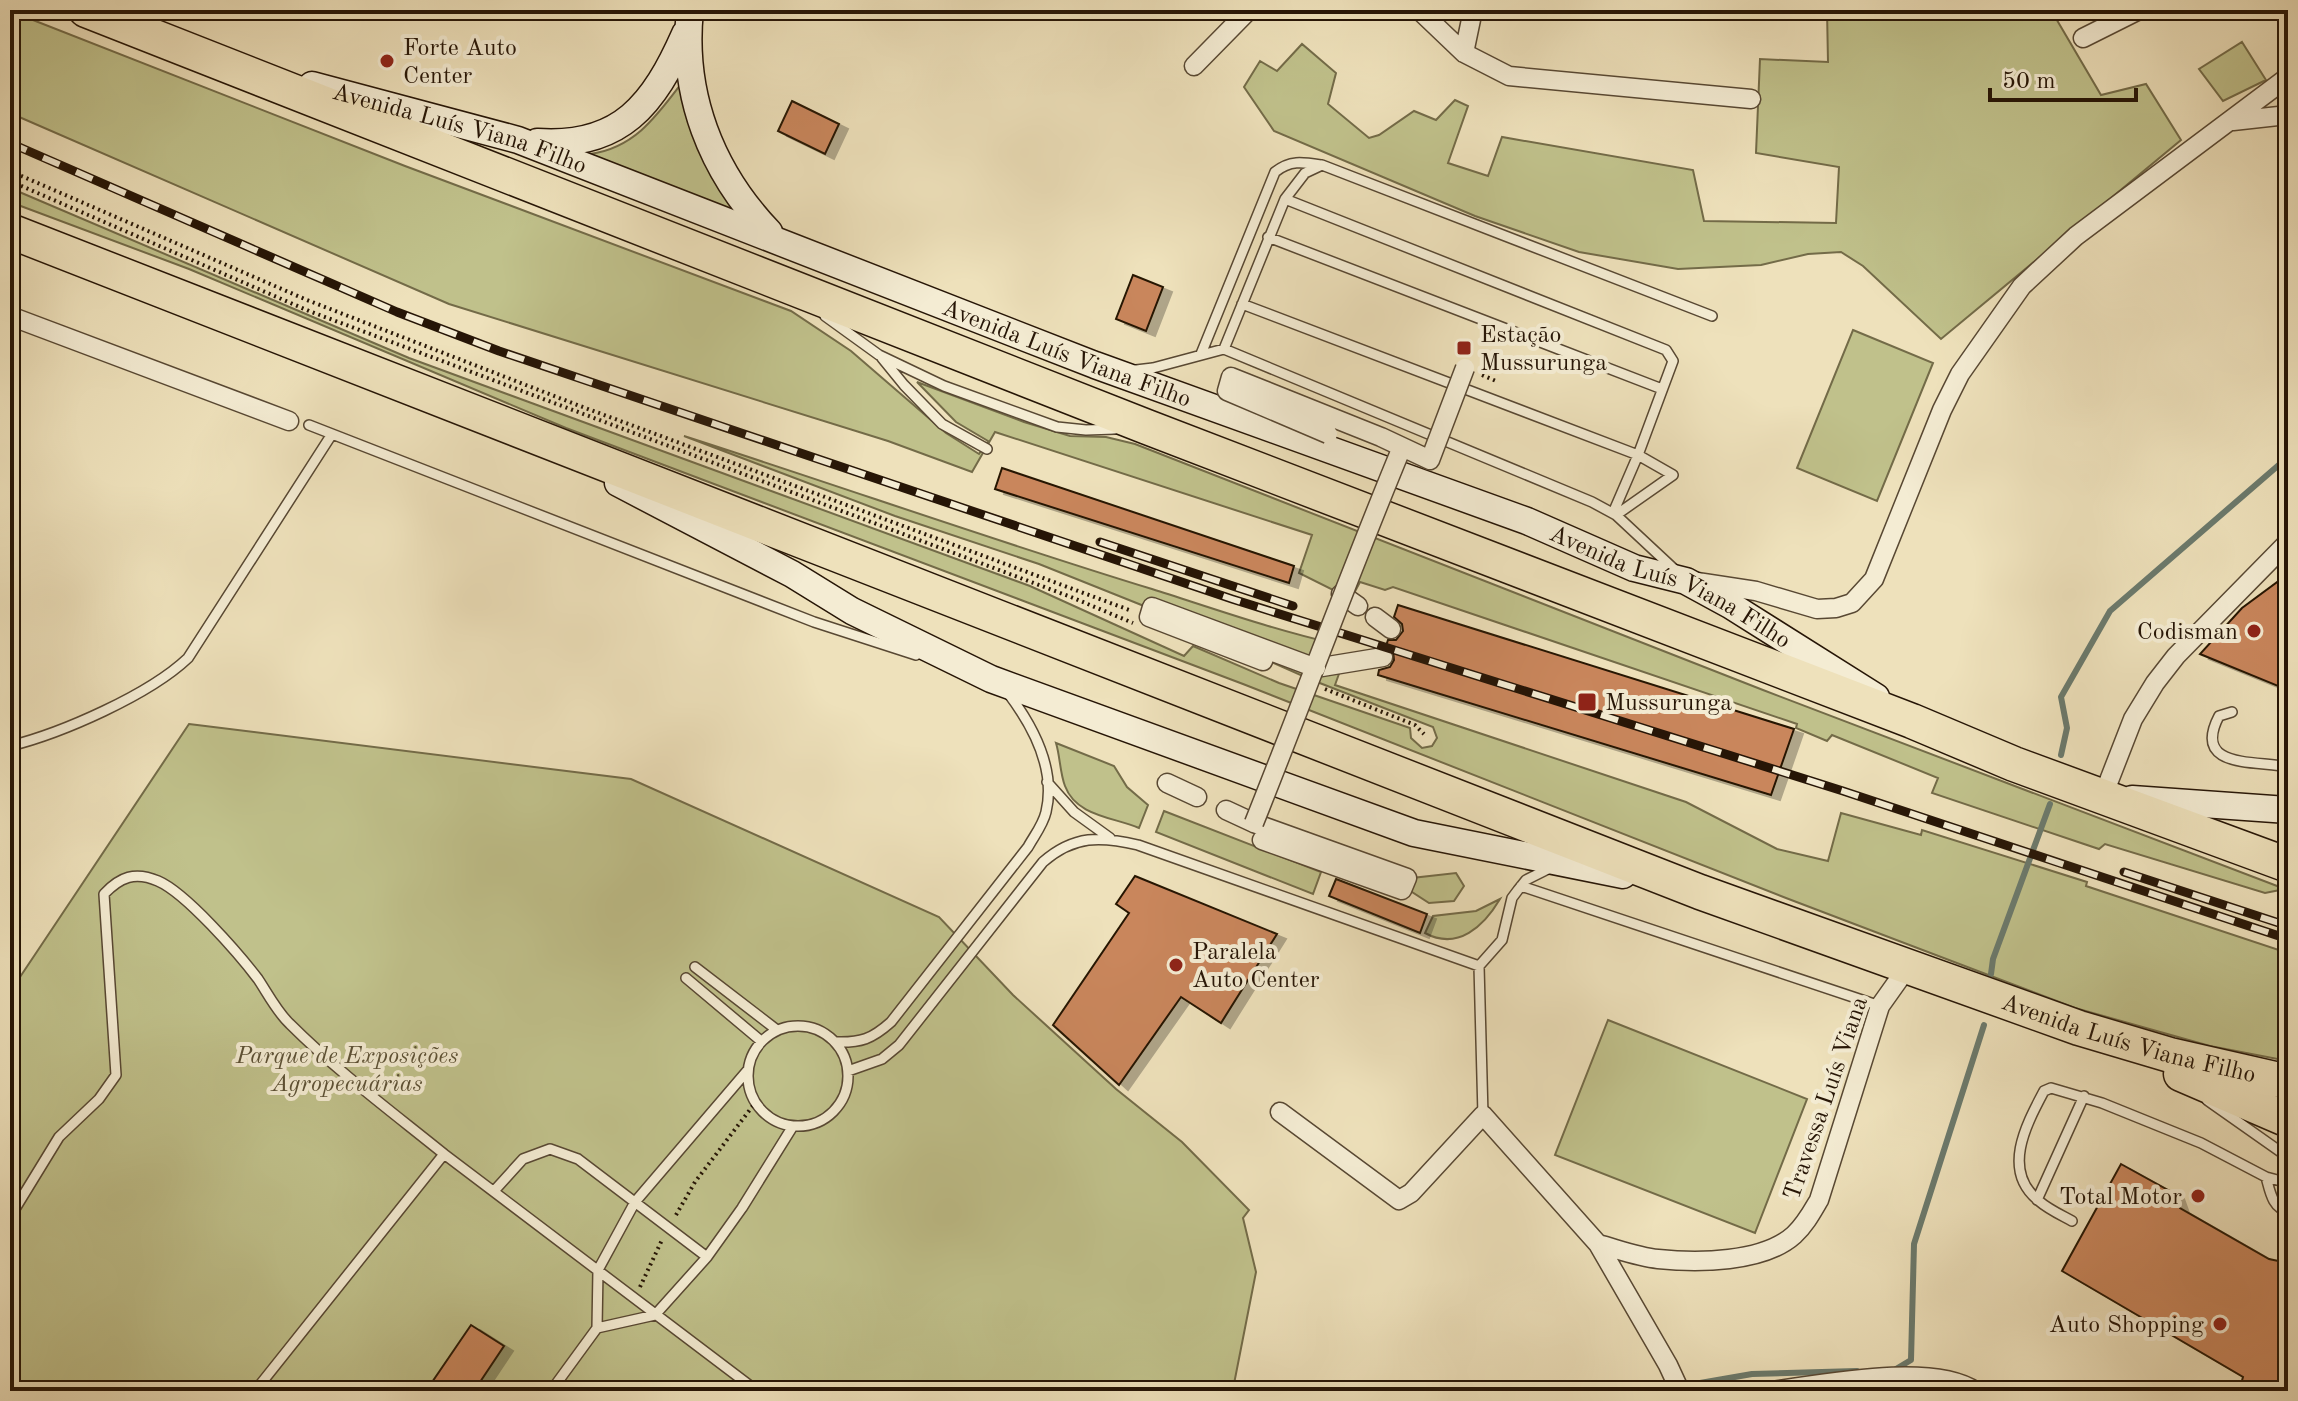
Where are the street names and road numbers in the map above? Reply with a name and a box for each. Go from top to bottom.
street label: Avenida Luís Viana Filho [330,81,590,180]
street label: Avenida Luís Viana Filho [938,297,1194,413]
street label: Avenida Luís Viana Filho [1545,522,1794,654]
street label: Avenida Luís Viana Filho [1998,991,2258,1088]
street label: Travessa Luís Viana [1781,994,1873,1203]

